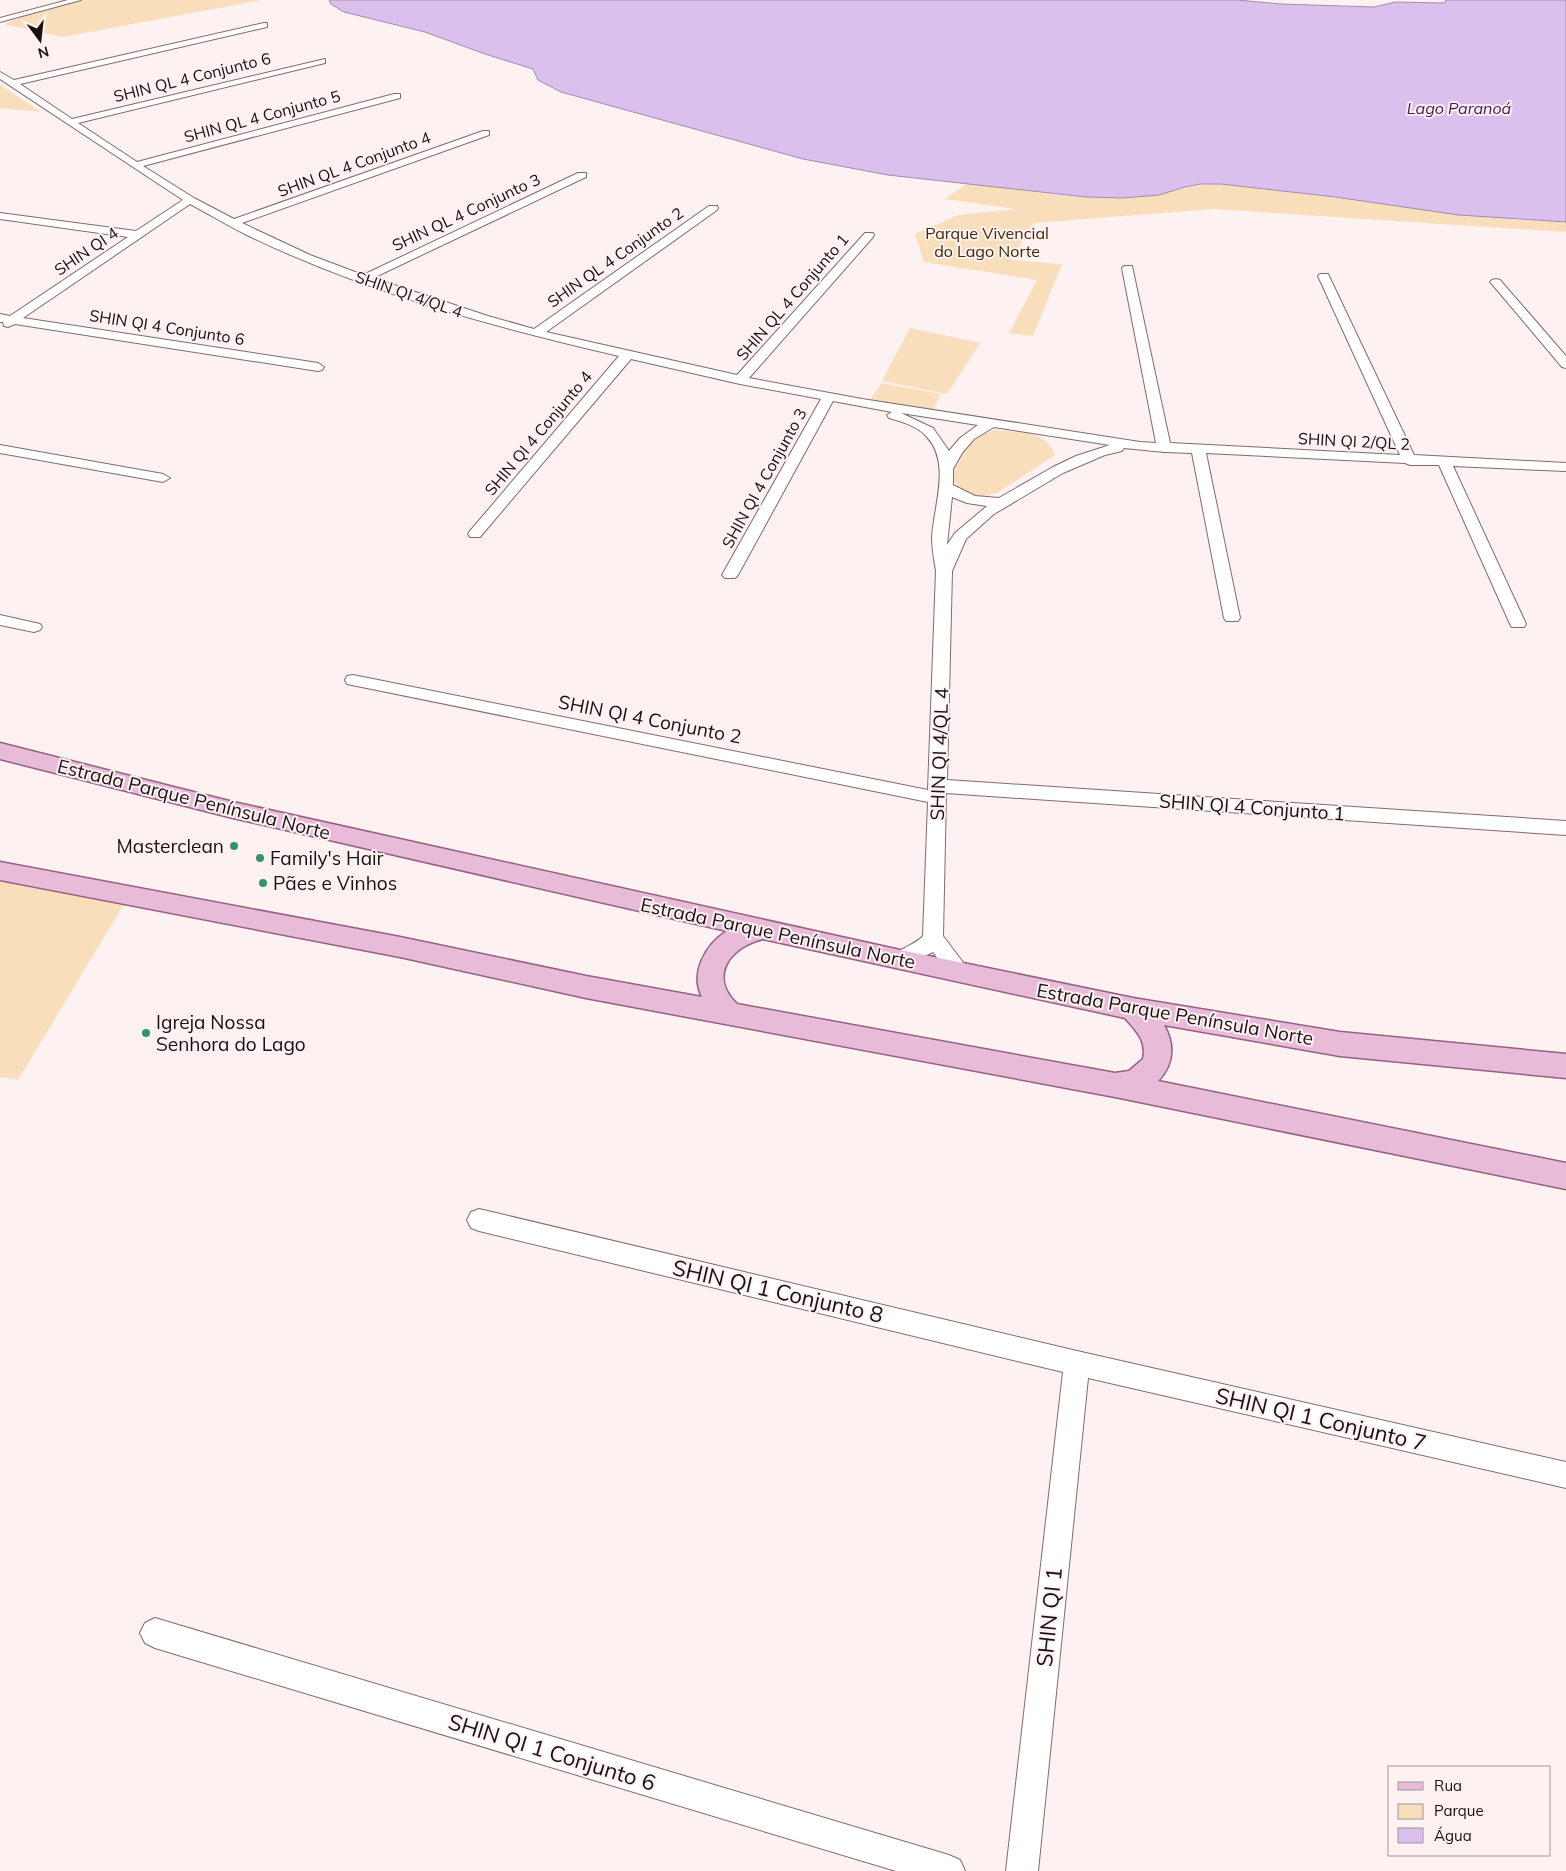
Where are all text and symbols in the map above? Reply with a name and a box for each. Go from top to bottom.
north arrow [15,15,65,65]
text: N [36,42,51,63]
street label: SHIN QL 4 Conjunto 6 [111,48,273,106]
street label: SHIN QL 4 Conjunto 5 [182,85,342,147]
water label: Lago Paranoá [1407,98,1512,118]
street label: SHIN QL 4 Conjunto 4 [275,127,434,201]
street label: SHIN QL 4 Conjunto 3 [389,169,543,255]
street label: SHIN QL 4 Conjunto 2 [543,203,687,311]
street label: SHIN QI 4 [50,222,122,280]
park label: Parque Vivencial do Lago Norte [925,223,1049,261]
street label: SHIN QL 4 Conjunto 1 [732,230,852,364]
street label: SHIN QI 4/QL 4 [353,266,466,322]
street label: SHIN QI 4 Conjunto 6 [88,305,246,349]
street label: SHIN QI 4 Conjunto 4 [480,366,596,499]
street label: SHIN QI 4 Conjunto 3 [717,405,811,551]
street label: SHIN QI 2/QL 2 [1298,428,1410,454]
street label: SHIN QI 4/QL 4 [925,687,953,821]
street label: SHIN QI 4 Conjunto 2 [556,689,744,749]
street label: Estrada Parque Península Norte [55,753,333,845]
street label: SHIN QI 4 Conjunto 1 [1158,789,1346,825]
place label: Masterclean [117,834,224,858]
marker: Masterclean [228,840,240,852]
place label: Family's Hair [270,846,384,870]
marker: Family's Hair [254,852,266,864]
place label: Pães e Vinhos [273,871,397,895]
marker: Pães e Vinhos [257,877,269,889]
street label: Estrada Parque Península Norte [638,892,918,974]
street label: Estrada Parque Península Norte [1035,978,1315,1050]
place label: Igreja Nossa Senhora do Lago [156,1010,306,1056]
marker: Igreja Nossa Senhora do Lago [140,1027,152,1039]
street label: SHIN QI 1 Conjunto 8 [670,1253,886,1329]
street label: SHIN QI 1 Conjunto 7 [1213,1381,1429,1457]
street label: SHIN QI 1 [1030,1566,1068,1668]
street label: SHIN QI 1 Conjunto 6 [445,1707,659,1797]
legend [1388,1766,1551,1856]
text: Rua [1434,1776,1462,1795]
text: Parque [1434,1801,1484,1820]
text: Água [1434,1826,1472,1845]

